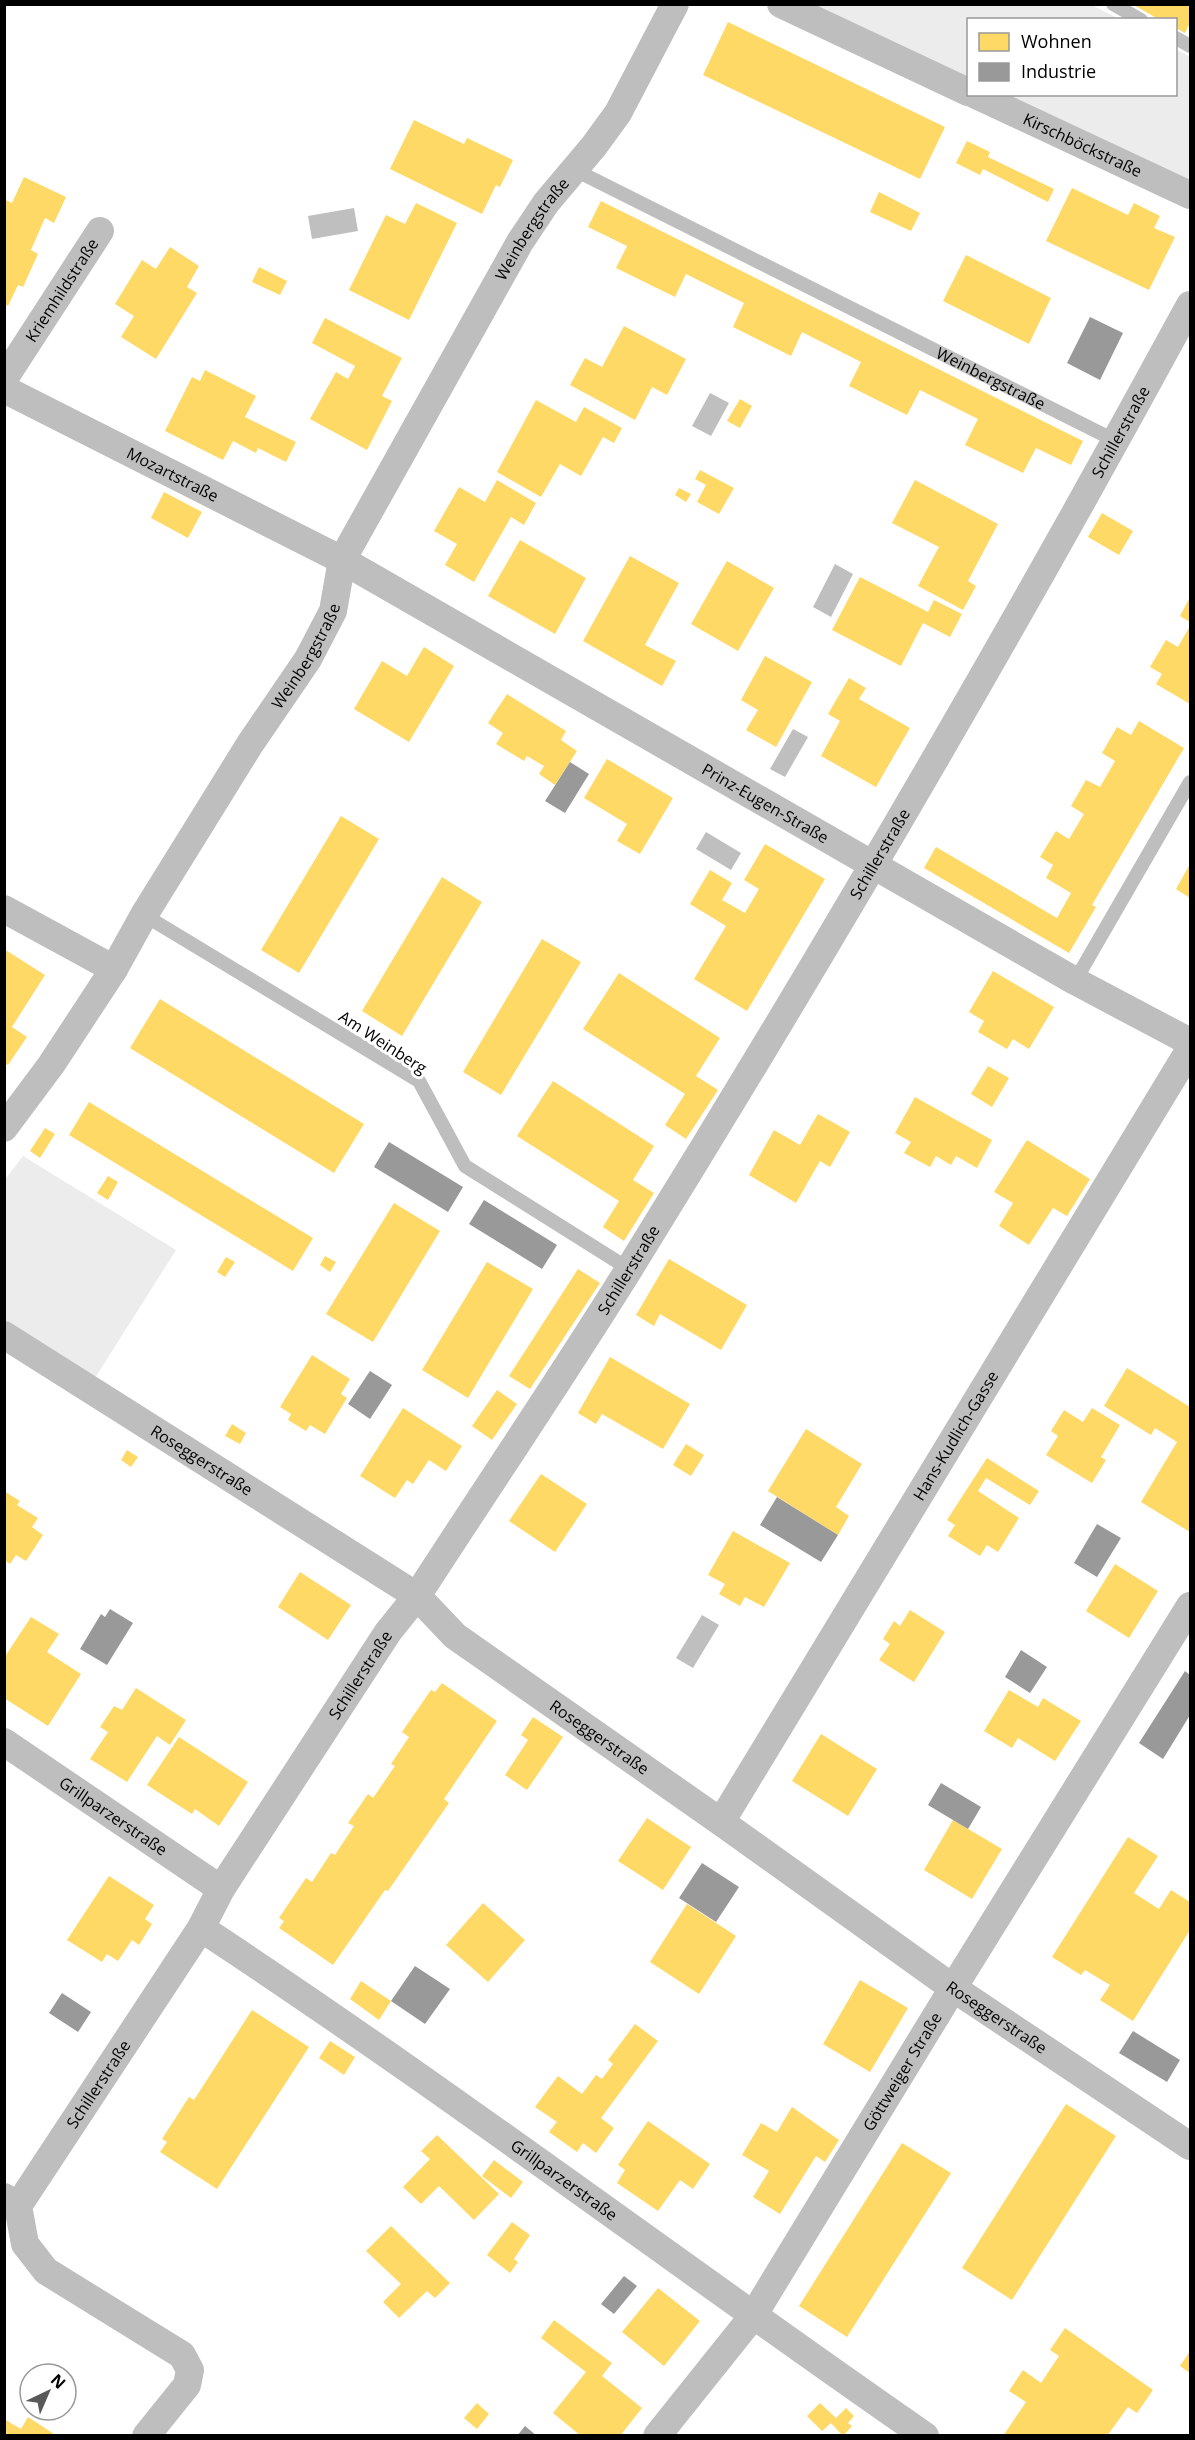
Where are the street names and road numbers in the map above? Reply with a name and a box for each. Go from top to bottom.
street label: Kirschböckstraße [1020,108,1146,182]
street label: Weinbergstraße [490,173,574,284]
street label: Kriemhildstraße [20,234,103,346]
street label: Weinbergstraße [932,342,1049,415]
street label: Schillerstraße [1086,382,1155,482]
street label: Mozartstraße [123,442,222,507]
street label: Weinbergstraße [266,602,345,713]
street label: Prinz-Eugen-Straße [698,758,833,848]
street label: Schillerstraße [844,804,915,903]
street label: Am Weinberg [335,1005,431,1079]
street label: Schillerstraße [592,1221,665,1319]
street label: Hans-Kudlich-Gasse [908,1366,1003,1505]
street label: Roseggerstraße [147,1420,257,1500]
street label: Schillerstraße [323,1626,397,1724]
street label: Roseggerstraße [545,1695,654,1779]
street label: Grillparzerstraße [55,1772,172,1861]
street label: Roseggerstraße [942,1976,1051,2059]
street label: Göttweiger Straße [857,2008,947,2135]
street label: Schillerstraße [61,2036,135,2133]
street label: Grillparzerstraße [506,2134,622,2226]

